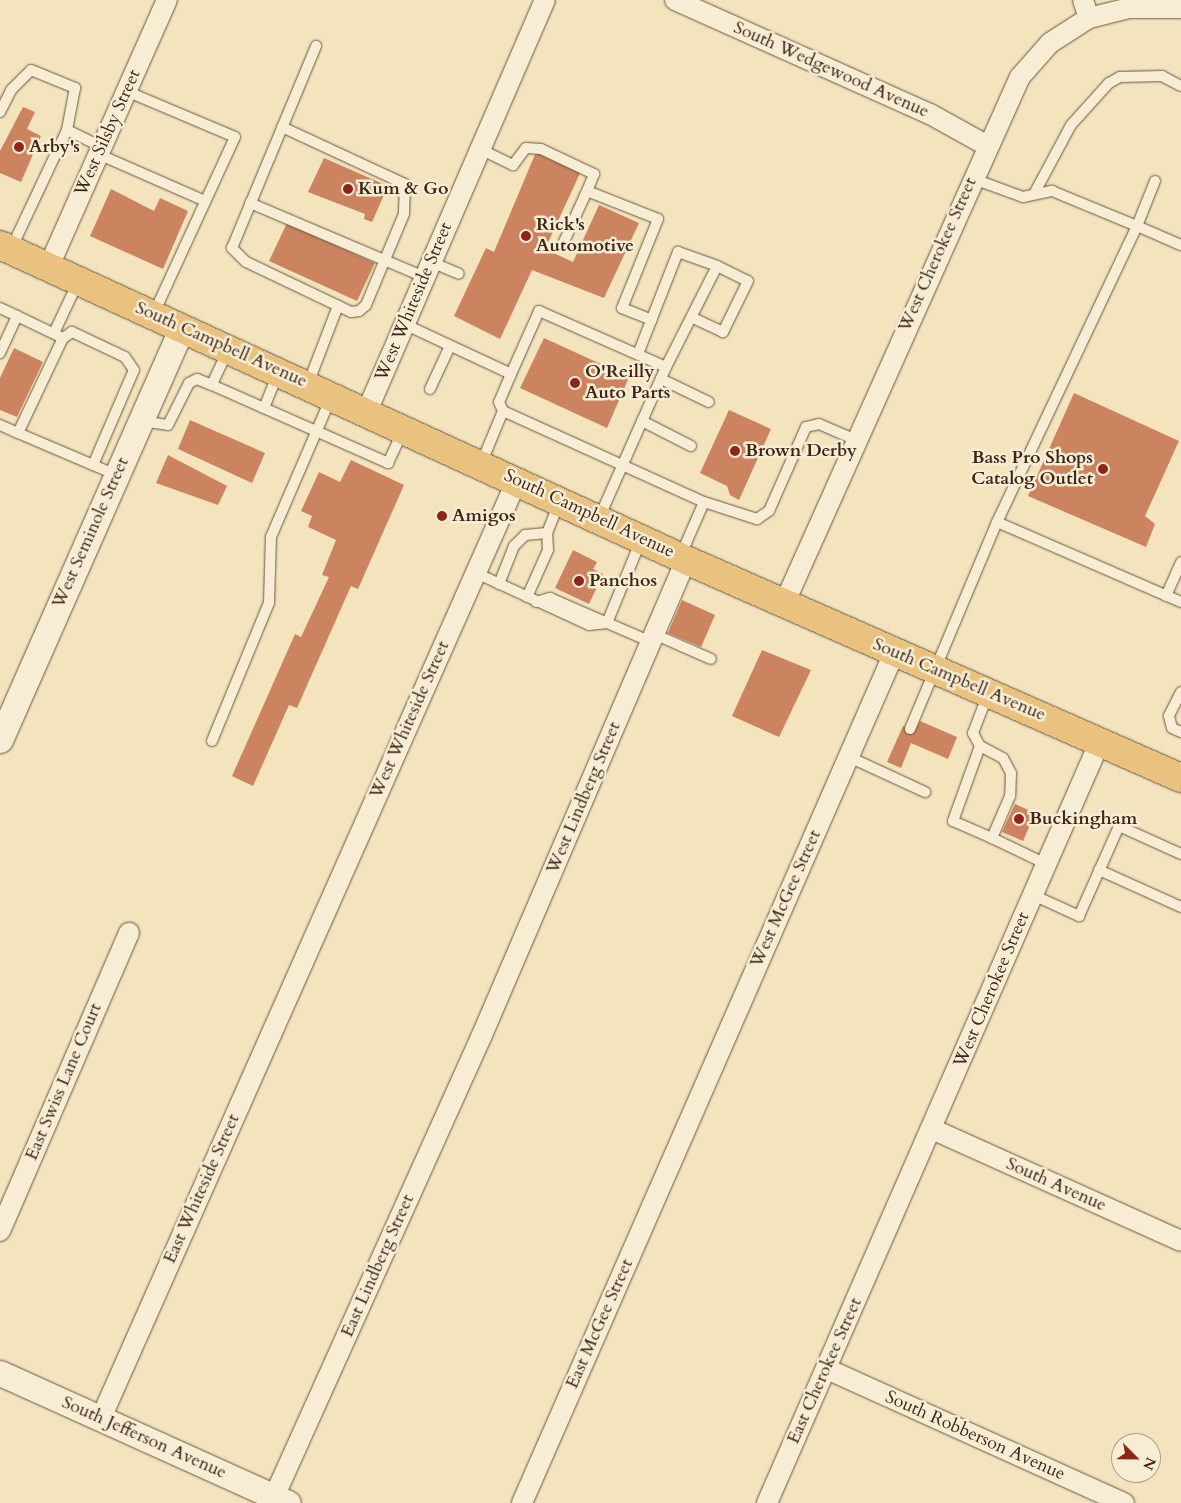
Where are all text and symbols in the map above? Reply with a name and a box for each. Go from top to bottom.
street label: South Wedgewood Avenue [730,17,932,123]
street label: West Silsby Street [70,66,146,200]
place label: Arby's [29,136,80,158]
marker: Arby's [13,141,25,153]
street label: West Cherokee Street [894,174,982,336]
place label: Kum & Go [358,178,449,200]
marker: Kum & Go [342,183,354,195]
place label: Rick's Automotive [536,215,634,258]
street label: West Whiteside Street [371,219,457,385]
marker: Rick's Automotive [520,230,532,242]
street label: South Campbell Avenue [132,297,310,393]
place label: O'Reilly Auto Parts [585,362,671,404]
marker: O'Reilly Auto Parts [569,377,581,389]
place label: Brown Derby [745,440,857,462]
marker: Brown Derby [729,445,741,457]
place label: Bass Pro Shops Catalog Outlet [971,448,1093,490]
street label: West Seminole Street [48,454,134,612]
marker: Bass Pro Shops Catalog Outlet [1097,463,1109,475]
street label: South Campbell Avenue [500,465,678,563]
place label: Amigos [452,505,516,527]
marker: Amigos [436,510,448,522]
place label: Panchos [589,570,657,592]
marker: Panchos [573,575,585,587]
street label: South Campbell Avenue [869,634,1049,726]
street label: West Whiteside Street [366,638,454,802]
street label: West Lindberg Street [542,719,626,877]
place label: Buckingham [1029,808,1137,830]
marker: Buckingham [1013,813,1025,825]
street label: West McGee Street [746,827,826,971]
street label: West Cherokee Street [949,909,1035,1071]
street label: East Swiss Lane Court [21,1000,107,1164]
street label: East Whiteside Street [159,1111,245,1267]
street label: South Avenue [1003,1153,1109,1217]
street label: East Lindberg Street [337,1191,419,1341]
street label: East McGee Street [562,1256,638,1392]
street label: East Cherokee Street [783,1295,867,1447]
street label: South Robberson Avenue [882,1387,1068,1485]
street label: South Jefferson Avenue [58,1392,230,1484]
north arrow [1111,1433,1161,1483]
text: N [1138,1454,1160,1473]

